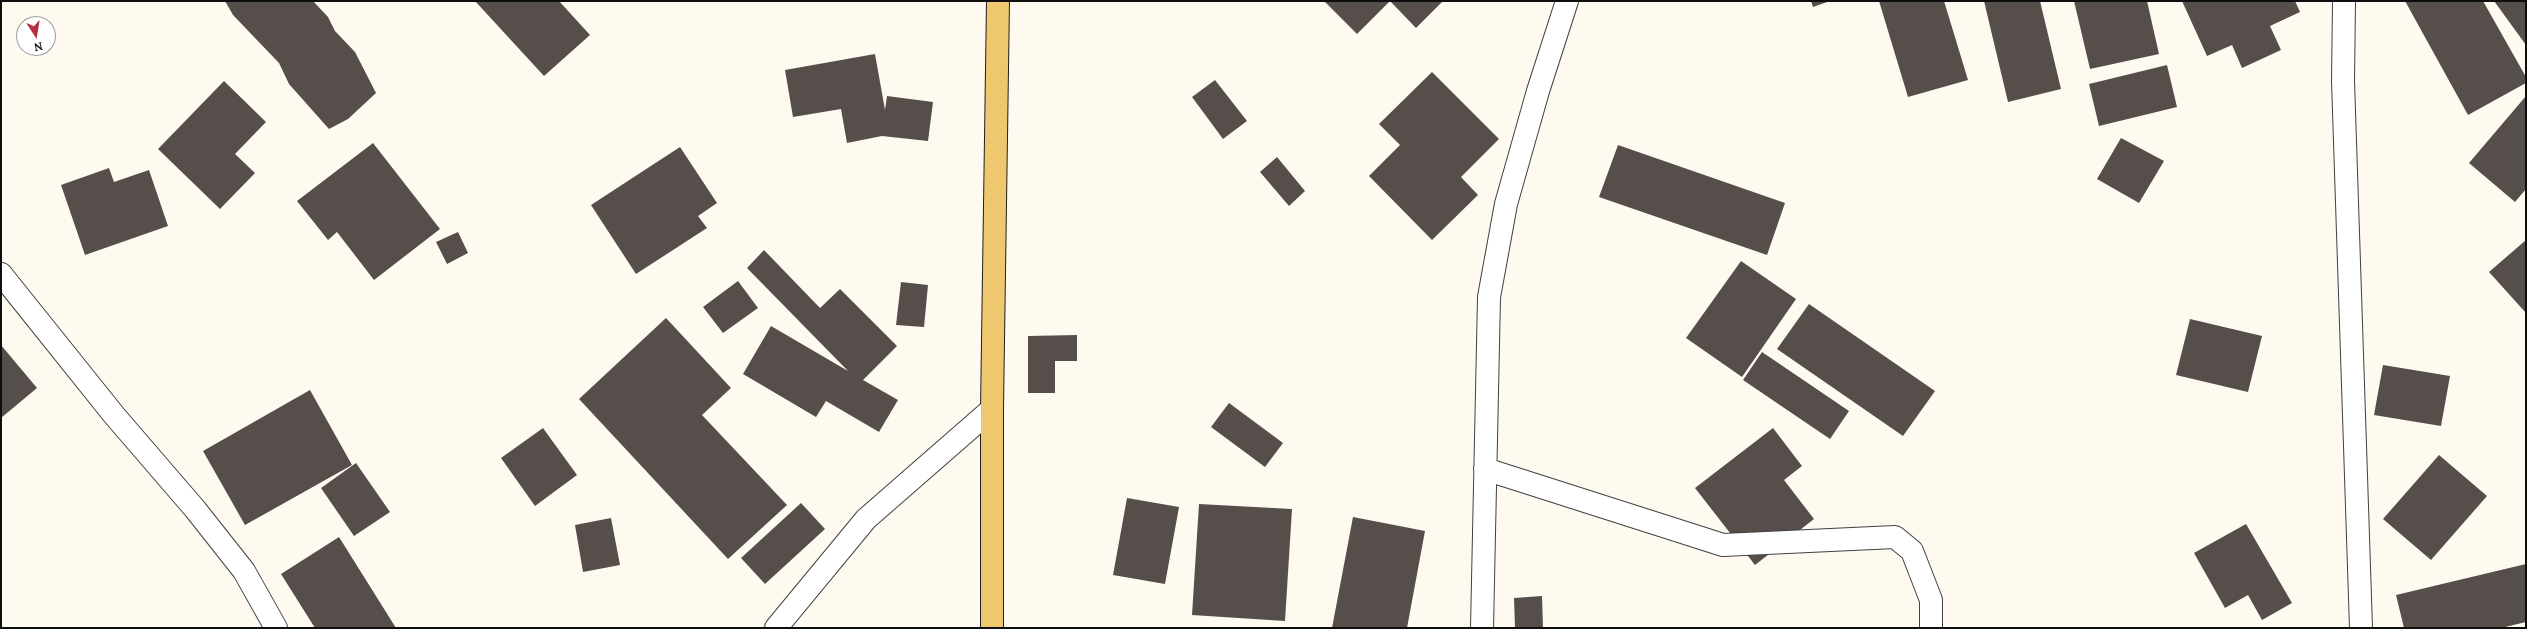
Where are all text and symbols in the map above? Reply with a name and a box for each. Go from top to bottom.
north arrow [16,16,56,56]
text: N [33,39,44,54]

